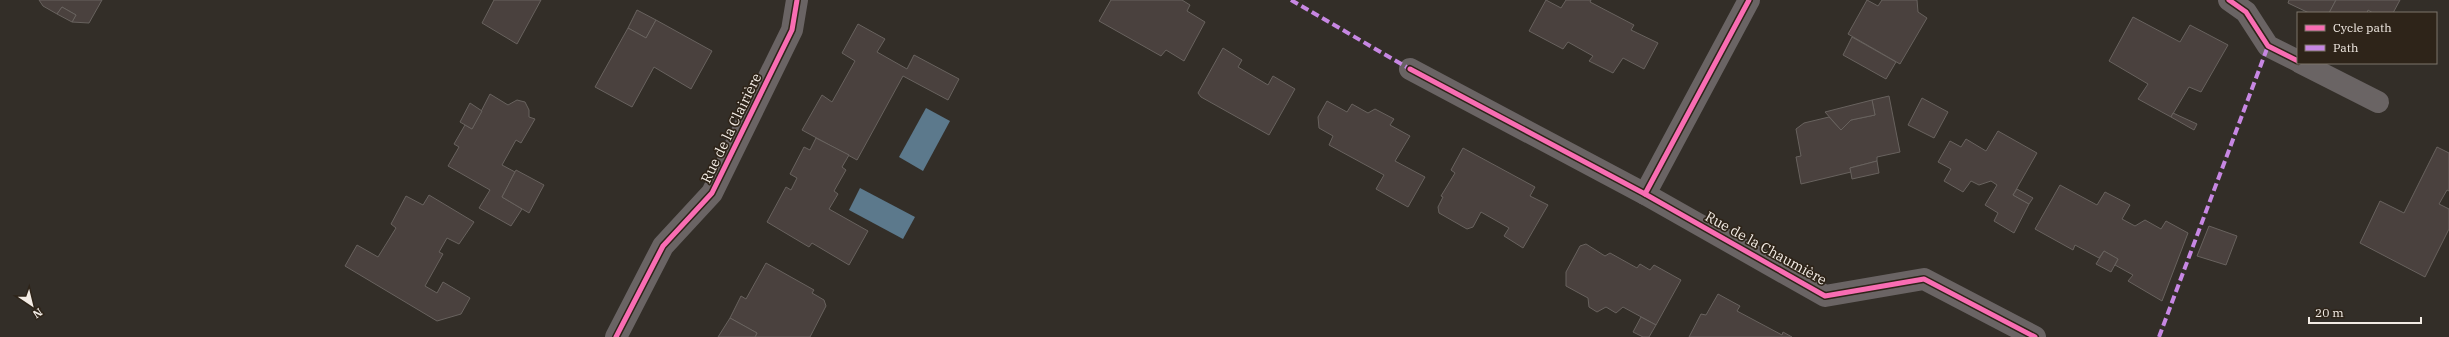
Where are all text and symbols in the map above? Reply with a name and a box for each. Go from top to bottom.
legend [2297,12,2437,64]
text: Cycle path [2333,20,2392,35]
text: Path [2333,40,2359,55]
street label: Rue de la Clairière [697,70,765,186]
street label: Rue de la Chaumière [1702,207,1830,289]
north arrow [12,285,52,325]
scale bar [2309,299,2421,325]
text: N [30,305,45,322]
text: 20 m [2315,305,2344,320]

